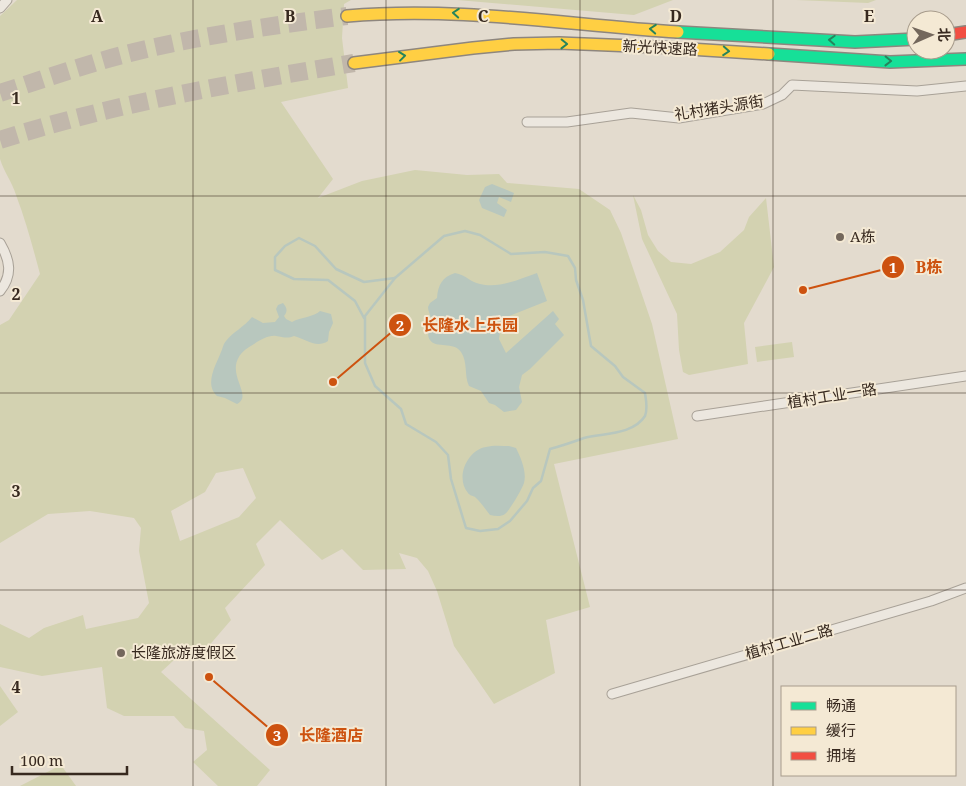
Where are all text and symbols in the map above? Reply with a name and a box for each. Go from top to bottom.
text: A [91,5,104,27]
text: B [285,5,296,27]
text: C [478,5,489,27]
text: D [670,5,682,27]
text: E [864,5,874,27]
one-way arrow [452,8,460,19]
north arrow [906,10,956,60]
one-way arrow [648,24,656,35]
text: 北 [935,27,954,42]
street label: 新光快速路 [622,35,698,59]
one-way arrow [828,35,836,46]
one-way arrow [560,39,568,49]
one-way arrow [722,46,730,57]
one-way arrow [398,52,406,62]
one-way arrow [885,56,893,66]
text: 1 [11,87,21,109]
street label: 礼村猪头源街 [673,90,765,124]
place label: A栋 [850,226,876,246]
marker: A栋 [834,231,846,243]
callout: B栋 [880,252,952,283]
text: B栋 [916,256,942,278]
text: 1 [889,257,897,277]
text: 2 [11,283,21,305]
callout: 长隆水上乐园 [387,310,528,341]
text: 长隆水上乐园 [422,314,518,336]
text: 2 [396,315,404,335]
street label: 植村工业一路 [786,378,878,412]
text: 3 [11,480,21,502]
street label: 植村工业二路 [743,619,835,663]
place label: 长隆旅游度假区 [131,642,236,662]
marker: 长隆旅游度假区 [115,647,127,659]
text: 4 [11,676,21,698]
legend [781,686,956,776]
text: 畅通 [826,695,856,715]
callout: 长隆酒店 [264,720,373,751]
text: 缓行 [826,720,856,740]
text: 长隆酒店 [299,724,363,746]
text: 3 [273,725,281,745]
scale bar [12,744,128,776]
text: 拥堵 [826,745,856,765]
text: 100 m [20,750,63,770]

